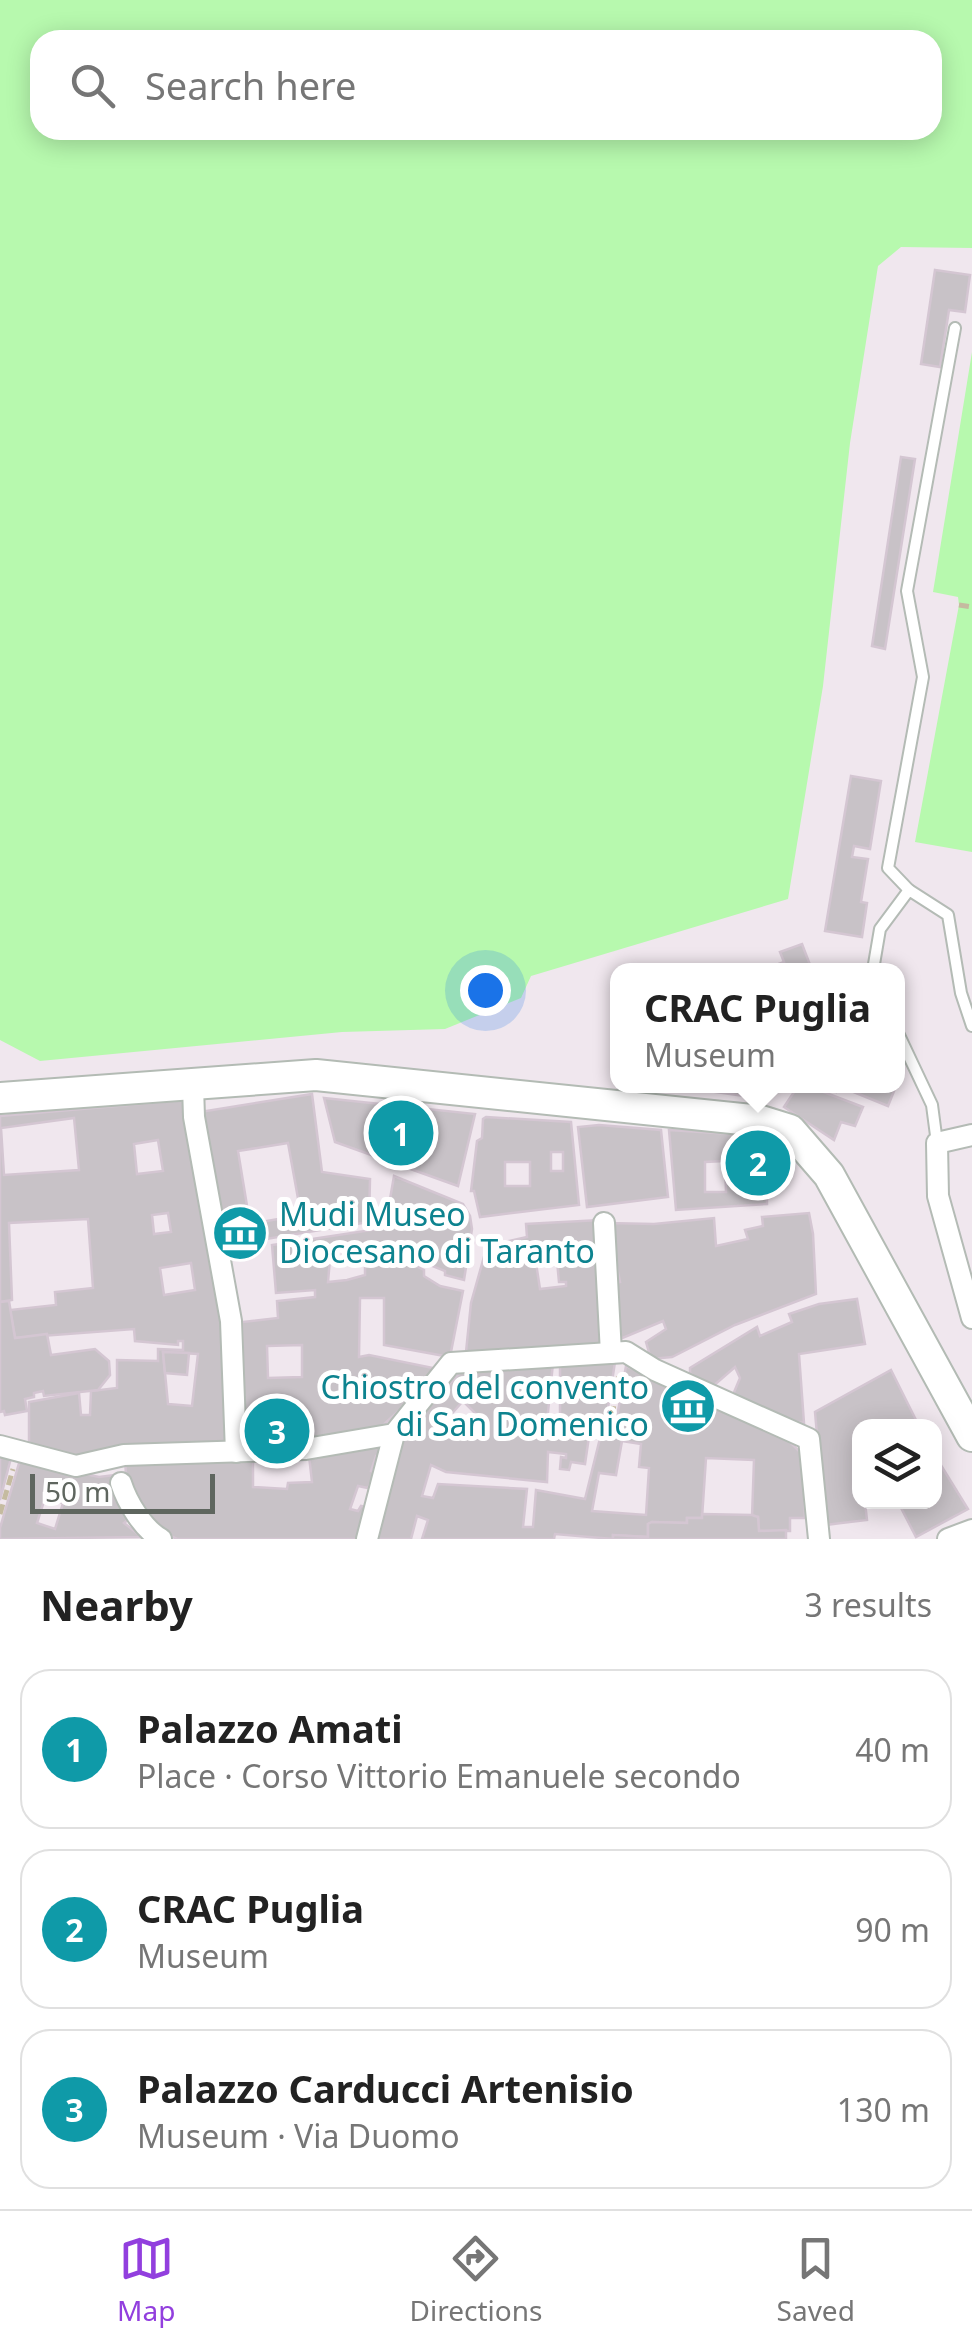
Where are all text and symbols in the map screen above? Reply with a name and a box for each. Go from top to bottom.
search box [30,30,942,140]
icon: search [65,58,120,113]
text: Search here [145,59,356,111]
popup [610,963,905,1093]
your location [460,965,511,1016]
text: CRAC Puglia [644,981,871,1033]
text: Museum [644,1033,776,1076]
pin: 1 [368,1096,434,1170]
pin: 2 [726,1126,790,1200]
place label: Mudi Museo Diocesano di Taranto [279,1192,595,1272]
museum icon: Mudi Museo Diocesano di Taranto [210,1203,270,1263]
place label: Chiostro del convento di San Domenico [320,1365,649,1445]
museum icon: Chiostro del convento di San Domenico [658,1376,718,1436]
pin: 3 [244,1394,310,1468]
map controls [852,1419,942,1509]
button: layers [852,1419,942,1509]
scale bar [30,1469,215,1514]
text: 50 m [45,1472,111,1510]
text: Nearby [40,1576,193,1633]
text: 3 results [805,1583,932,1626]
text: Palazzo Amati [137,1702,403,1754]
text: 1 [65,1728,84,1771]
text: 40 m [855,1728,930,1771]
text: Place · Corso Vittorio Emanuele secondo [137,1754,741,1797]
text: CRAC Puglia [137,1882,364,1934]
text: 2 [65,1908,84,1951]
text: 90 m [855,1908,930,1951]
text: Museum [137,1934,269,1977]
text: Palazzo Carducci Artenisio [137,2062,634,2114]
text: 3 [65,2088,84,2131]
text: 130 m [837,2088,930,2131]
text: Museum · Via Duomo [137,2114,460,2157]
tab: Map [117,2231,175,2329]
tab: Directions [410,2231,542,2329]
tab: Saved [777,2231,855,2329]

